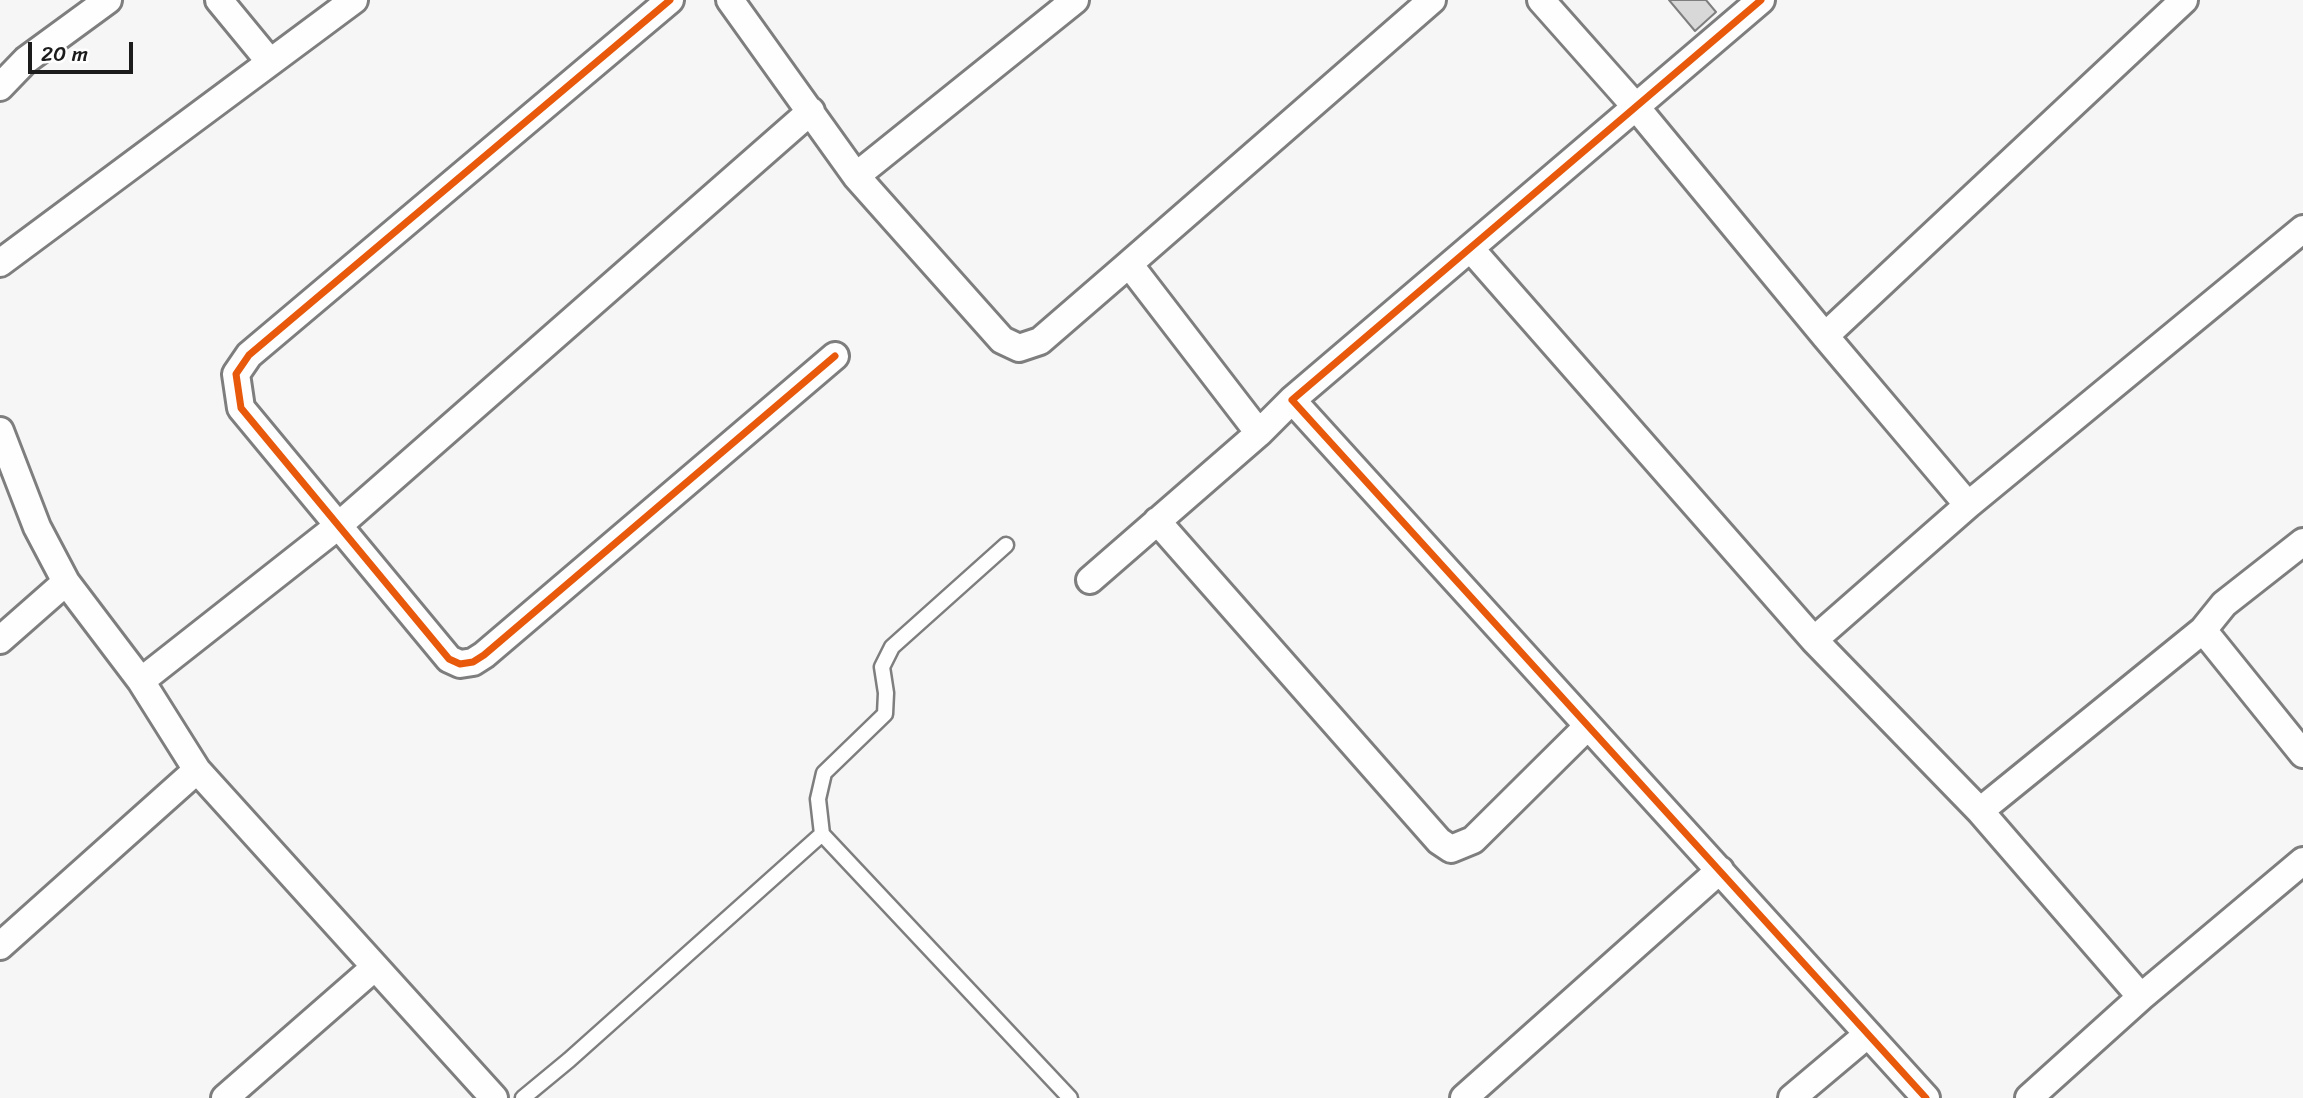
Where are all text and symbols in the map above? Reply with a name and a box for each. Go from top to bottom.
scale bar [32,28,136,72]
text: 20 m [41,35,88,73]

